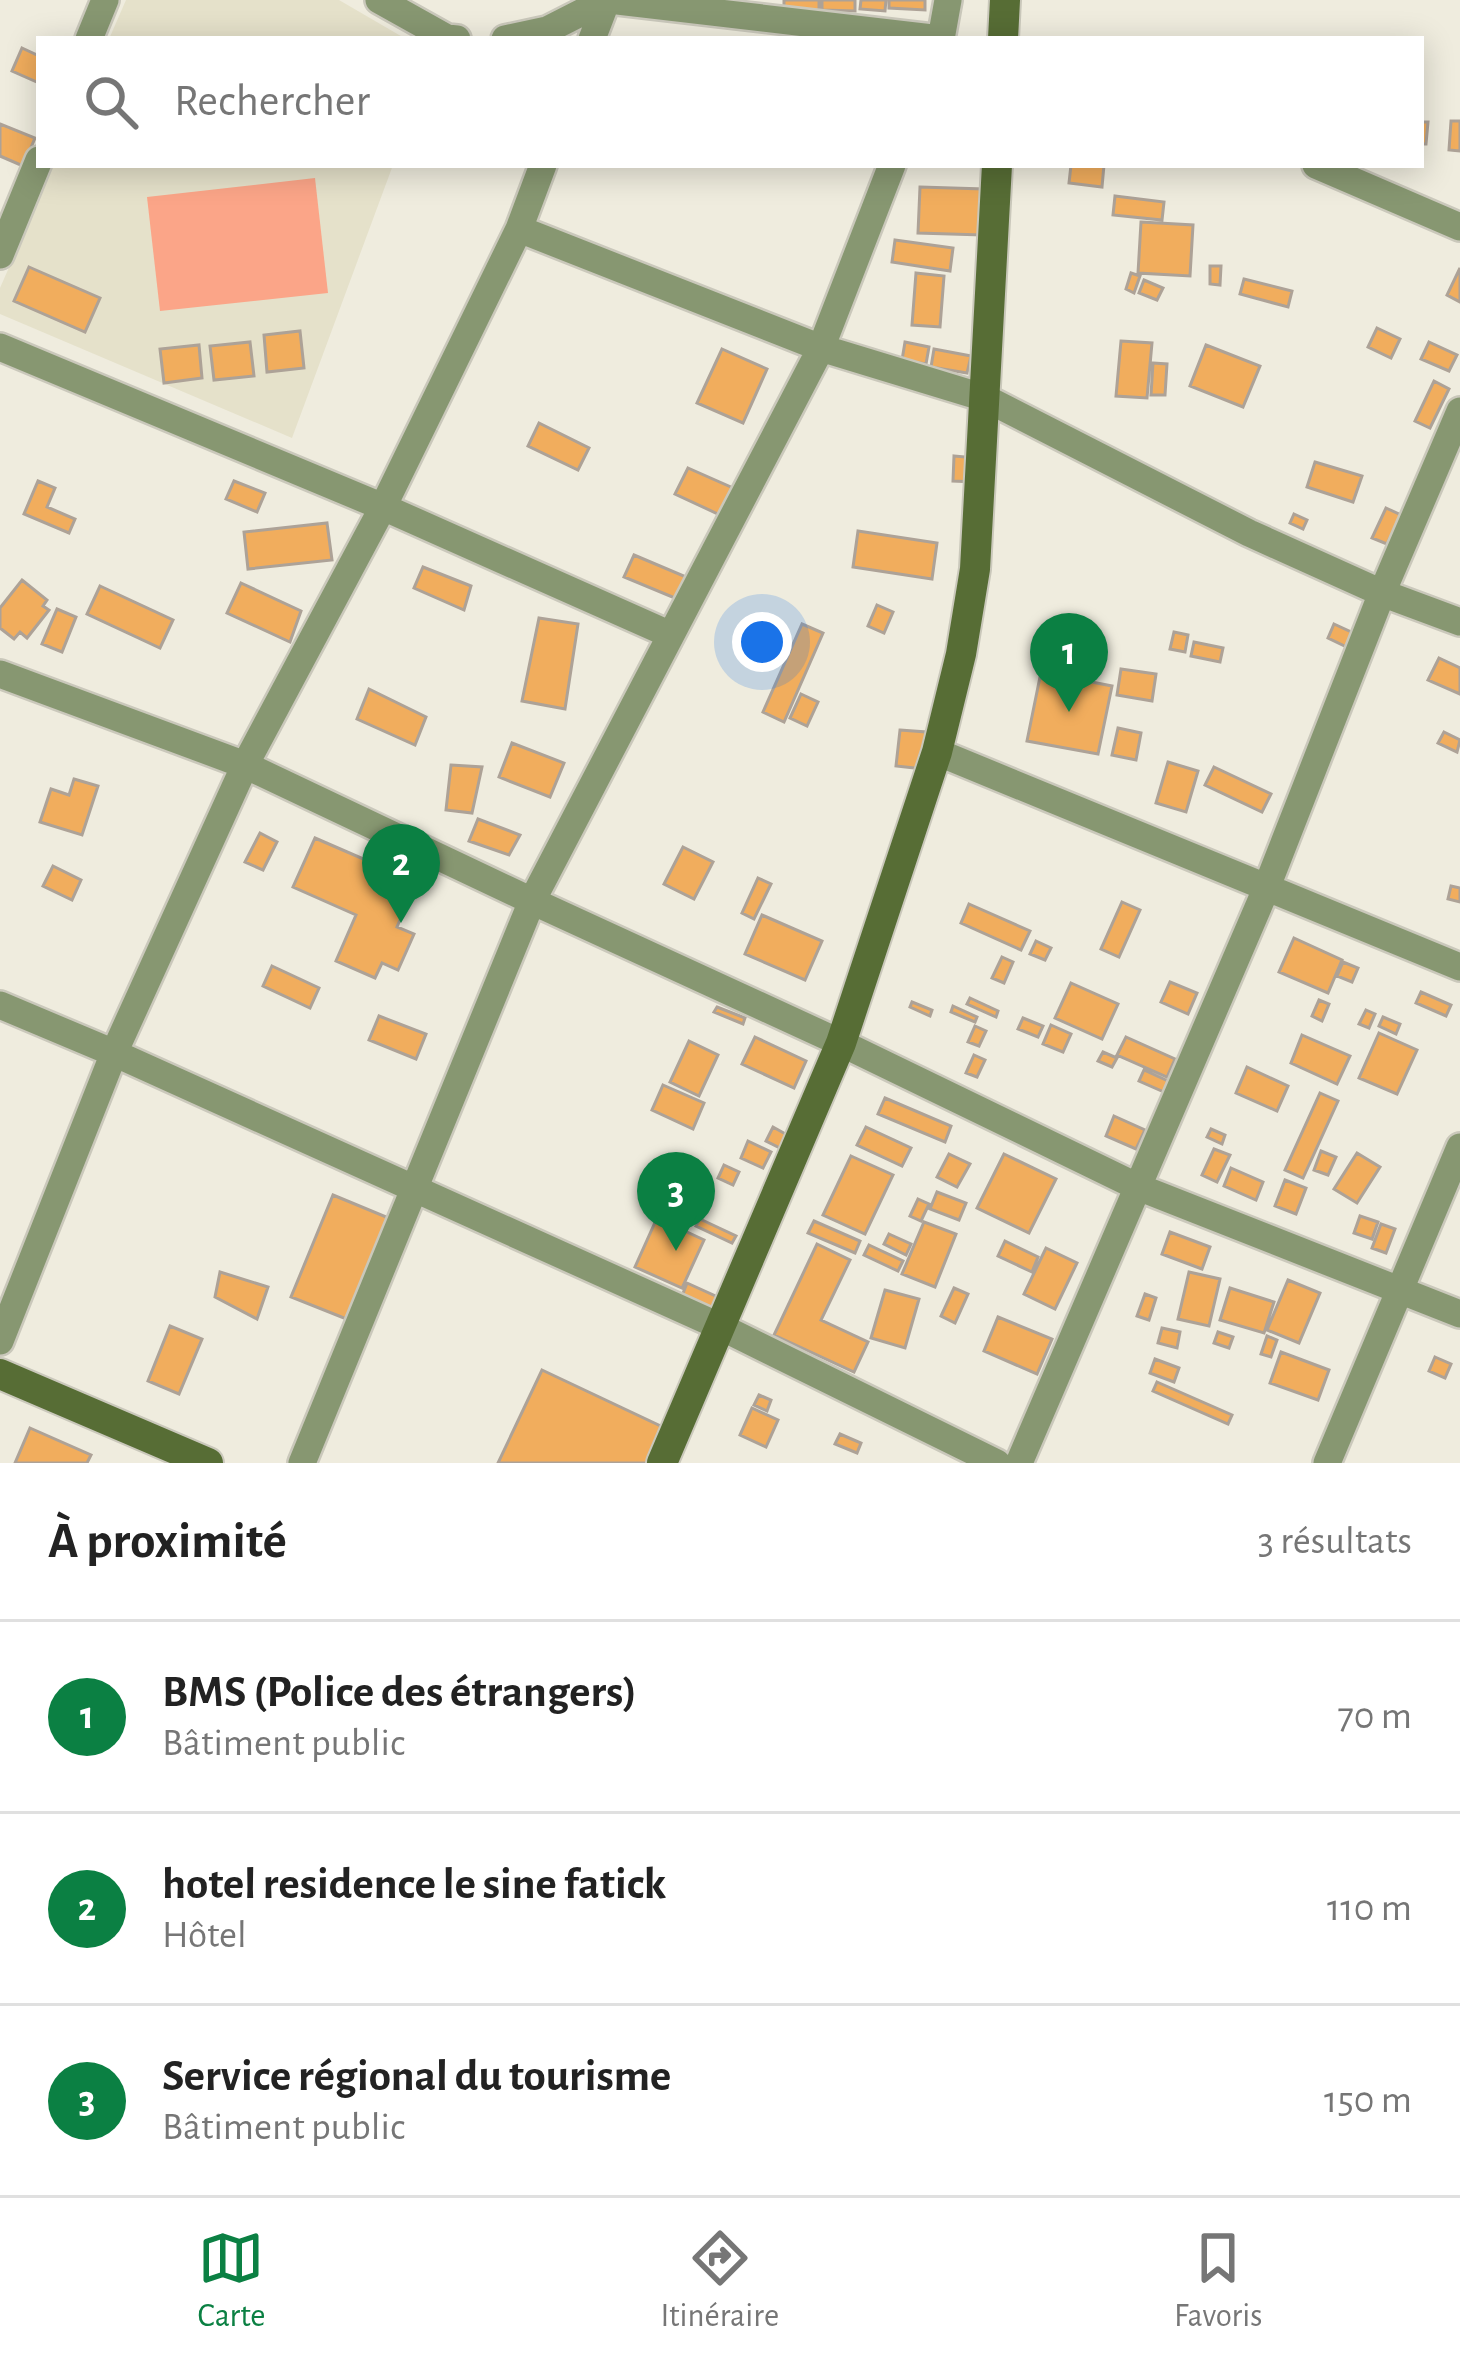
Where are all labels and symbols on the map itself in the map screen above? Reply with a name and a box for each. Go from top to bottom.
your location [732,612,792,672]
pin: 1 [1030,613,1108,712]
pin: 2 [362,824,440,923]
pin: 3 [637,1152,715,1251]

